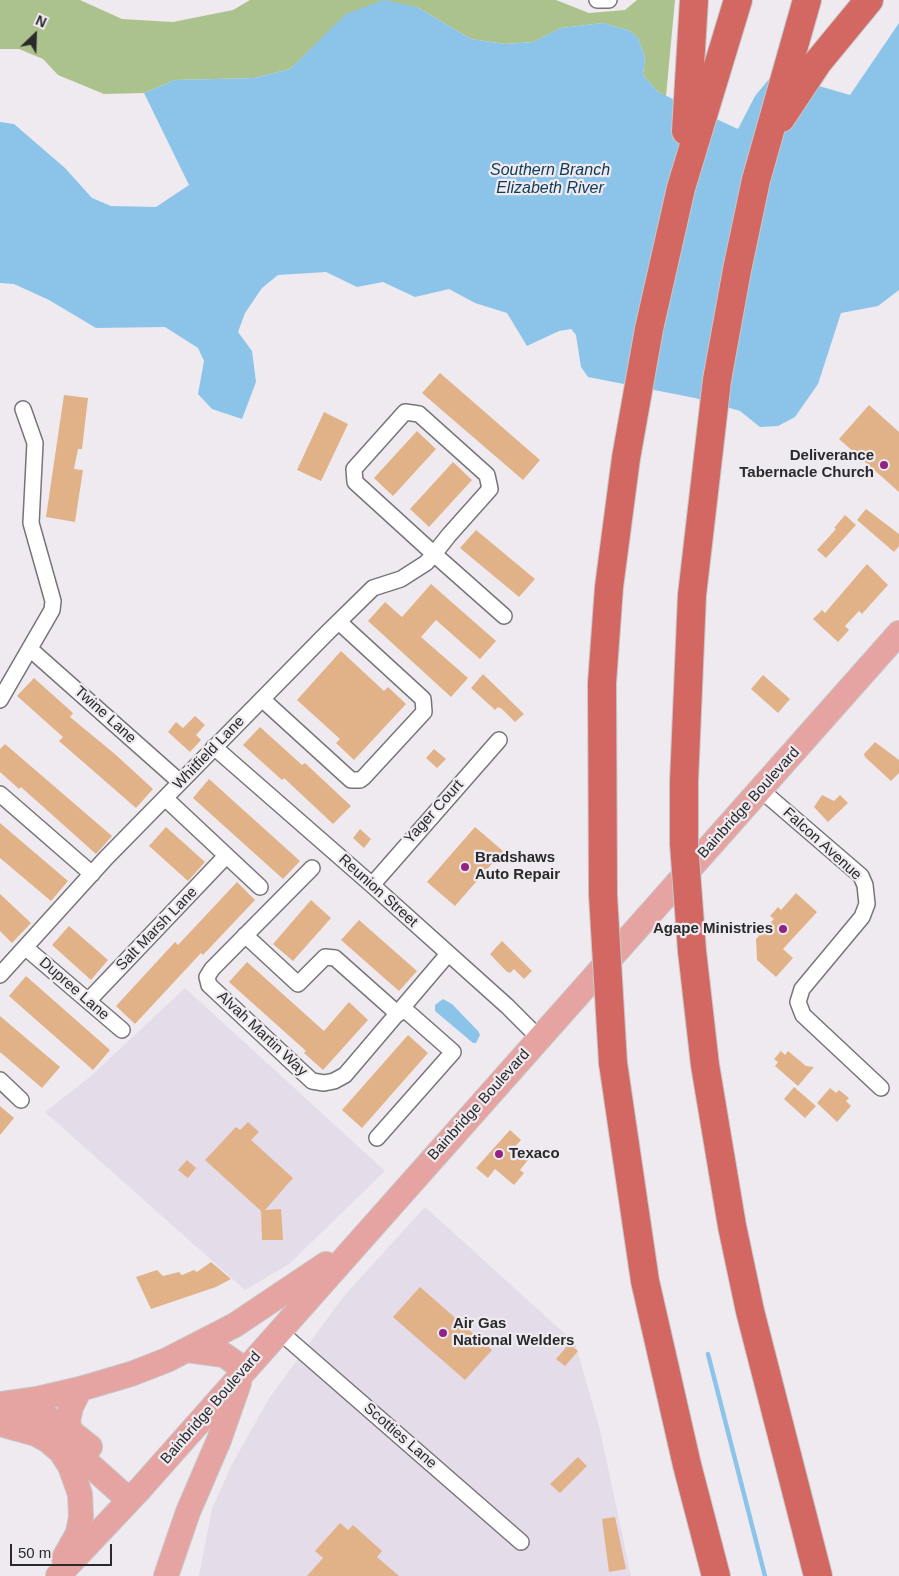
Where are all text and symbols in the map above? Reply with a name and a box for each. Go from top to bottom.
north arrow [10,10,60,60]
text: N [33,12,49,31]
water label: Southern Branch Elizabeth River [490,161,610,199]
place label: Deliverance Tabernacle Church [739,447,874,482]
marker: Deliverance Tabernacle Church [878,459,890,471]
street label: Twine Lane [70,683,140,747]
street label: Whitfield Lane [170,713,248,793]
street label: Bainbridge Boulevard [694,744,804,862]
street label: Yager Court [401,776,467,848]
street label: Falcon Avenue [779,804,865,884]
place label: Bradshaws Auto Repair [475,849,560,884]
street label: Reunion Street [335,851,421,931]
marker: Bradshaws Auto Repair [459,861,471,873]
street label: Salt Marsh Lane [113,883,201,975]
place label: Agape Ministries [653,920,773,938]
marker: Agape Ministries [777,923,789,935]
street label: Dupree Lane [35,954,113,1024]
street label: Alvah Martin Way [213,988,311,1080]
street label: Bainbridge Boulevard [424,1046,534,1164]
place label: Texaco [509,1145,560,1163]
marker: Texaco [493,1148,505,1160]
place label: Air Gas National Welders [453,1315,574,1350]
marker: Air Gas National Welders [437,1327,449,1339]
street label: Bainbridge Boulevard [157,1348,265,1468]
street label: Scotties Lane [360,1399,440,1473]
scale bar [12,1534,115,1566]
text: 50 m [18,1544,51,1561]

